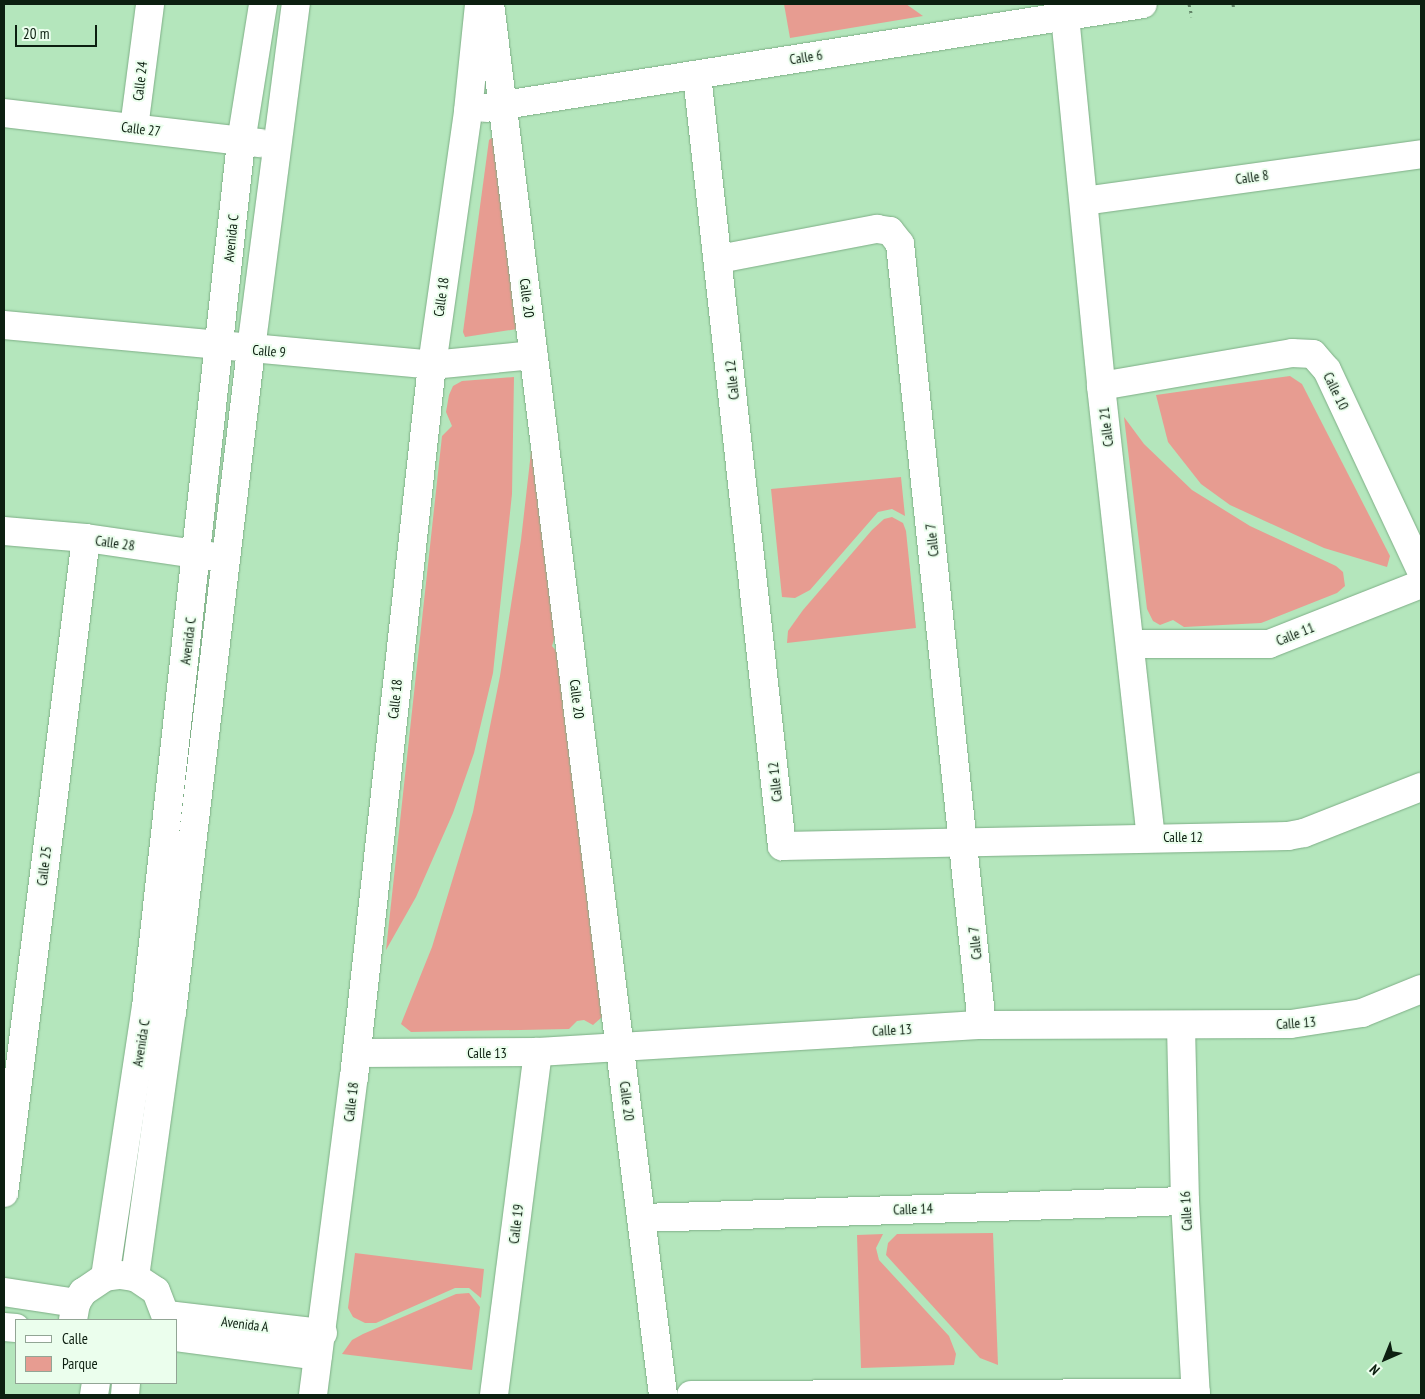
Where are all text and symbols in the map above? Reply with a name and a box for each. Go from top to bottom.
scale bar [18,15,100,47]
text: 20 m [23,24,49,43]
street label: Calle 6 [788,46,824,68]
street label: Calle 24 [129,60,151,102]
street label: Calle 27 [120,118,162,140]
street label: Calle 8 [1234,166,1270,188]
street label: Avenida C [220,213,242,263]
street label: Calle 18 [430,276,452,318]
street label: Calle 20 [516,277,538,319]
street label: Calle 9 [252,341,286,361]
street label: Calle 12 [722,359,742,401]
street label: Calle 10 [1320,369,1352,413]
street label: Calle 21 [1095,406,1117,448]
street label: Calle 7 [922,523,942,557]
street label: Calle 28 [94,532,136,554]
street label: Avenida C [177,616,199,666]
street label: Calle 11 [1273,619,1317,649]
street label: Calle 18 [385,678,405,720]
street label: Calle 20 [566,678,588,720]
street label: Calle 12 [765,761,785,803]
street label: Calle 12 [1163,829,1203,845]
street label: Calle 25 [33,845,55,887]
street label: Calle 7 [965,926,985,960]
street label: Calle 13 [1276,1013,1316,1033]
street label: Avenida C [129,1018,153,1068]
street label: Calle 13 [872,1021,912,1039]
street label: Calle 13 [467,1045,507,1061]
street label: Calle 20 [616,1080,638,1122]
street label: Calle 18 [340,1081,362,1123]
street label: Calle 16 [1177,1191,1195,1231]
street label: Calle 14 [893,1200,933,1218]
street label: Calle 19 [505,1203,527,1245]
street label: Avenida A [220,1313,270,1335]
legend [15,1319,178,1384]
text: Calle [62,1329,88,1348]
north arrow [1360,1334,1410,1384]
text: Parque [62,1354,98,1373]
text: N [1366,1361,1384,1379]

